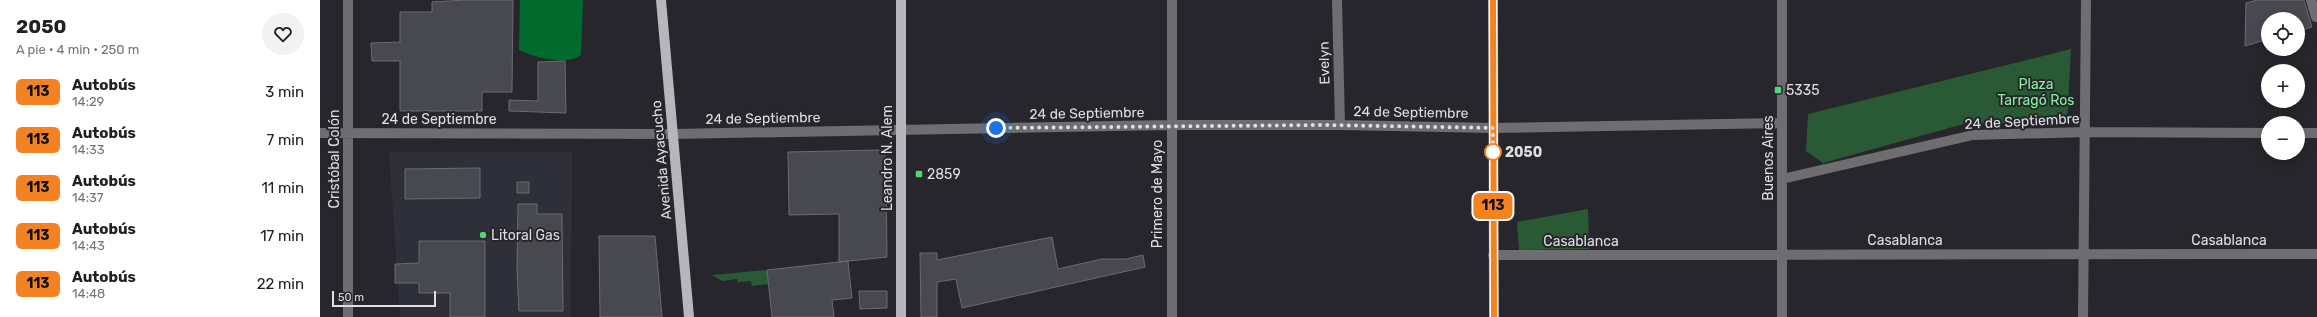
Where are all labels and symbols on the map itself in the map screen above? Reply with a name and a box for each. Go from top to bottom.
street label: Evelyn [1316,41,1333,85]
park label: Plaza Tarragó Ros [1998,76,2074,109]
place label: 5335 [1786,82,1819,99]
marker: 5335 [1773,85,1783,95]
street label: Avenida Ayacucho [648,100,675,220]
street label: 24 de Septiembre [1353,103,1469,122]
street label: 24 de Septiembre [1029,104,1145,123]
street label: Leandro N. Alem [879,105,896,211]
street label: 24 de Septiembre [705,109,821,128]
street label: Cristóbal Colón [326,110,343,208]
street label: 24 de Septiembre [1964,110,2080,133]
street label: 24 de Septiembre [381,111,497,128]
street label: Buenos Aires [1760,115,1777,201]
your location [986,118,1006,138]
street label: Primero de Mayo [1149,140,1166,248]
marker: 2050 [1484,143,1502,161]
place label: 2050 [1505,144,1542,161]
place label: 2859 [927,166,961,183]
marker: 2859 [914,169,924,179]
line badge: 113 [1470,193,1516,219]
place label: Litoral Gas [491,227,560,244]
marker: Litoral Gas [478,230,488,240]
street label: Casablanca [1867,232,1943,249]
street label: Casablanca [2191,232,2267,249]
street label: Casablanca [1543,233,1619,250]
scale bar [332,289,436,308]

